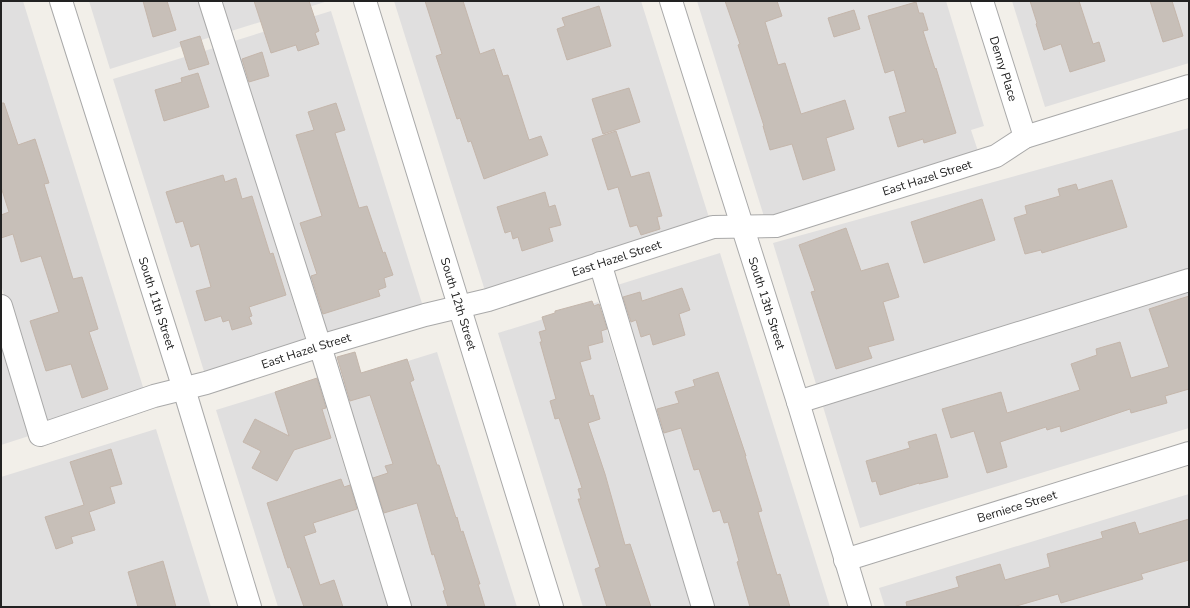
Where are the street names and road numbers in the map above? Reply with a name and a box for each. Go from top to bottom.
street label: Denny Place [986,34,1021,103]
street label: East Hazel Street [880,156,975,200]
street label: East Hazel Street [570,236,664,280]
street label: South 11th Street [135,255,179,352]
street label: South 13th Street [745,255,789,352]
street label: South 12th Street [437,256,481,353]
street label: East Hazel Street [259,329,354,373]
street label: Berniece Street [975,486,1059,526]

